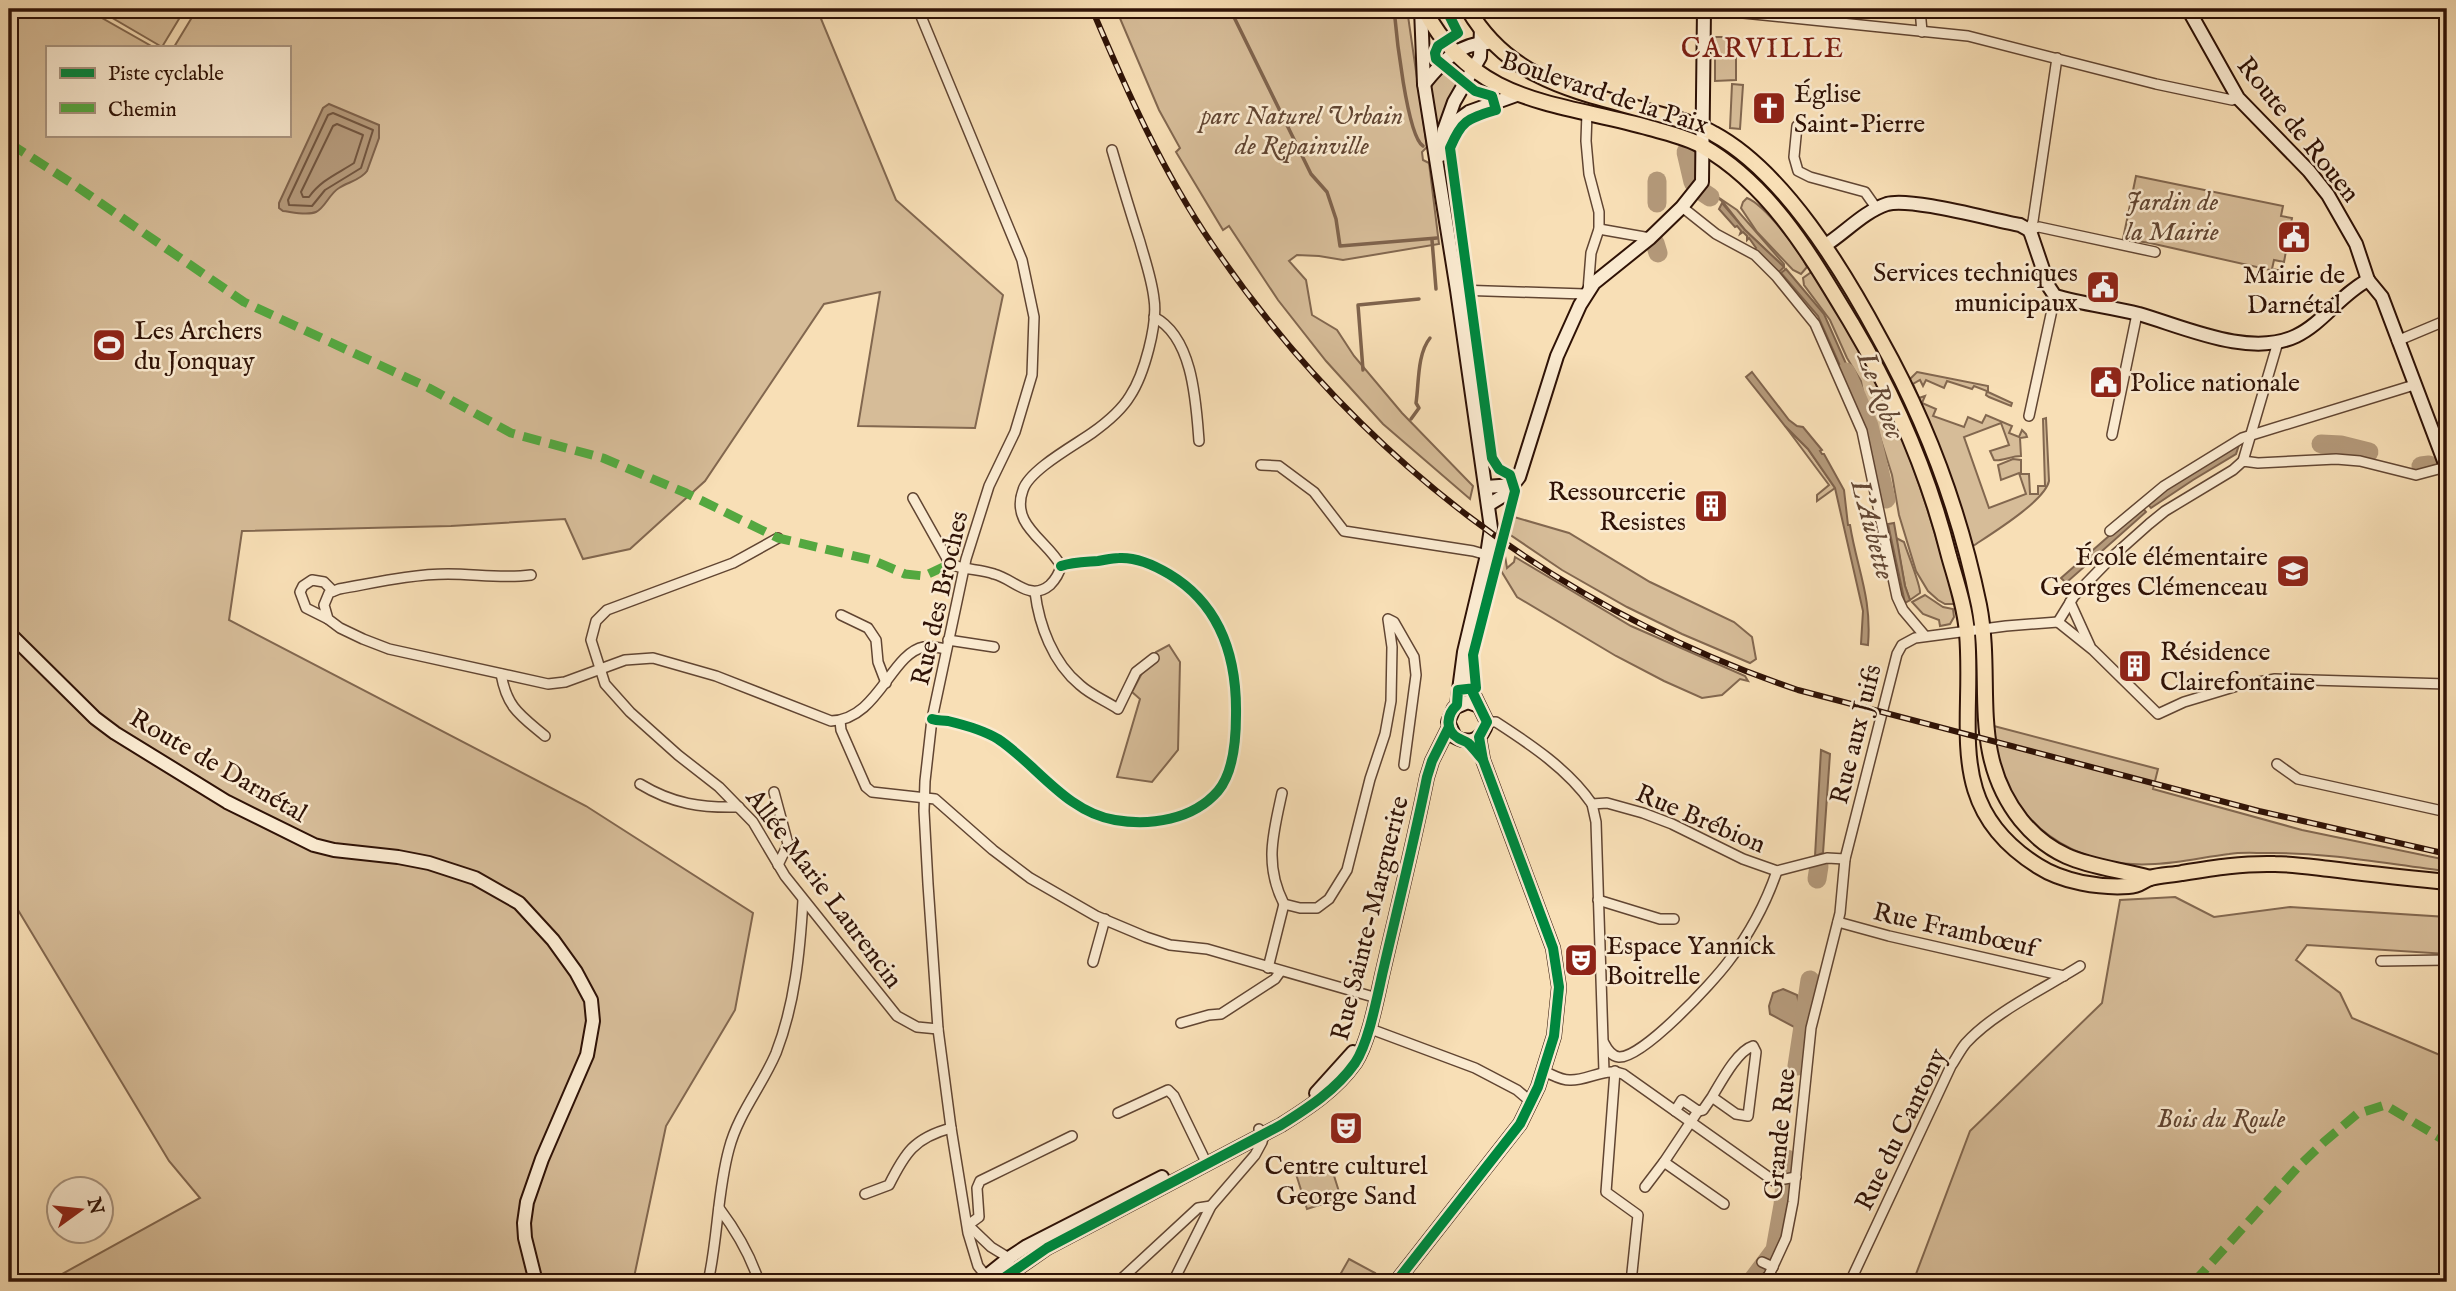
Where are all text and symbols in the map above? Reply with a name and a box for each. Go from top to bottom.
district label: CARVILLE [1681,32,1845,67]
street label: Boulevard de la Paix [1496,44,1713,143]
legend [46,46,290,136]
street label: Route de Rouen [2229,50,2367,210]
text: Piste cyclable [108,61,224,88]
place label: Église Saint-Pierre [1794,78,1925,141]
church icon: Église Saint-Pierre [1750,89,1788,127]
text: Chemin [108,97,177,124]
park label: parc Naturel Urbain de Repainville [1196,100,1403,163]
park label: Jardin de la Mairie [2125,186,2219,249]
public building icon: Mairie de Darnétal [2275,218,2313,256]
place label: Services techniques municipaux [1873,257,2078,320]
place label: Mairie de Darnétal [2243,259,2345,322]
public building icon: Services techniques municipaux [2084,268,2122,306]
place label: Les Archers du Jonquay [134,315,262,378]
sports icon: Les Archers du Jonquay [90,326,128,364]
water label: Le Robec [1847,346,1912,445]
public building icon: Police nationale [2087,363,2125,401]
place label: Police nationale [2130,367,2300,400]
water label: L'Aubette [1841,475,1902,584]
place label: Ressourcerie Resistes [1548,476,1686,539]
building icon: Ressourcerie Resistes [1692,487,1730,525]
street label: Rue des Broches [904,508,977,689]
place label: École élémentaire Georges Clémenceau [2040,541,2268,604]
school or university icon: École élémentaire Georges Clémenceau [2274,552,2312,590]
place label: Résidence Clairefontaine [2160,636,2315,699]
building icon: Résidence Clairefontaine [2116,647,2154,685]
street label: Rue aux Juifs [1823,661,1890,808]
street label: Route de Darnétal [123,702,314,831]
street label: Rue Brébion [1631,777,1770,862]
street label: Allée Marie Laurencin [737,782,910,995]
street label: Rue Sainte-Marguerite [1324,793,1417,1044]
street label: Rue Frambœuf [1870,896,2044,966]
place label: Espace Yannick Boitrelle [1606,930,1776,993]
theatre icon: Espace Yannick Boitrelle [1562,941,1600,979]
street label: Rue du Cantony [1848,1043,1955,1216]
street label: Grande Rue [1757,1067,1804,1201]
park label: Bois du Roule [2157,1103,2286,1136]
theatre icon: Centre culturel George Sand [1327,1109,1365,1147]
place label: Centre culturel George Sand [1264,1150,1428,1213]
north arrow [46,1176,116,1246]
text: N [81,1194,108,1218]

